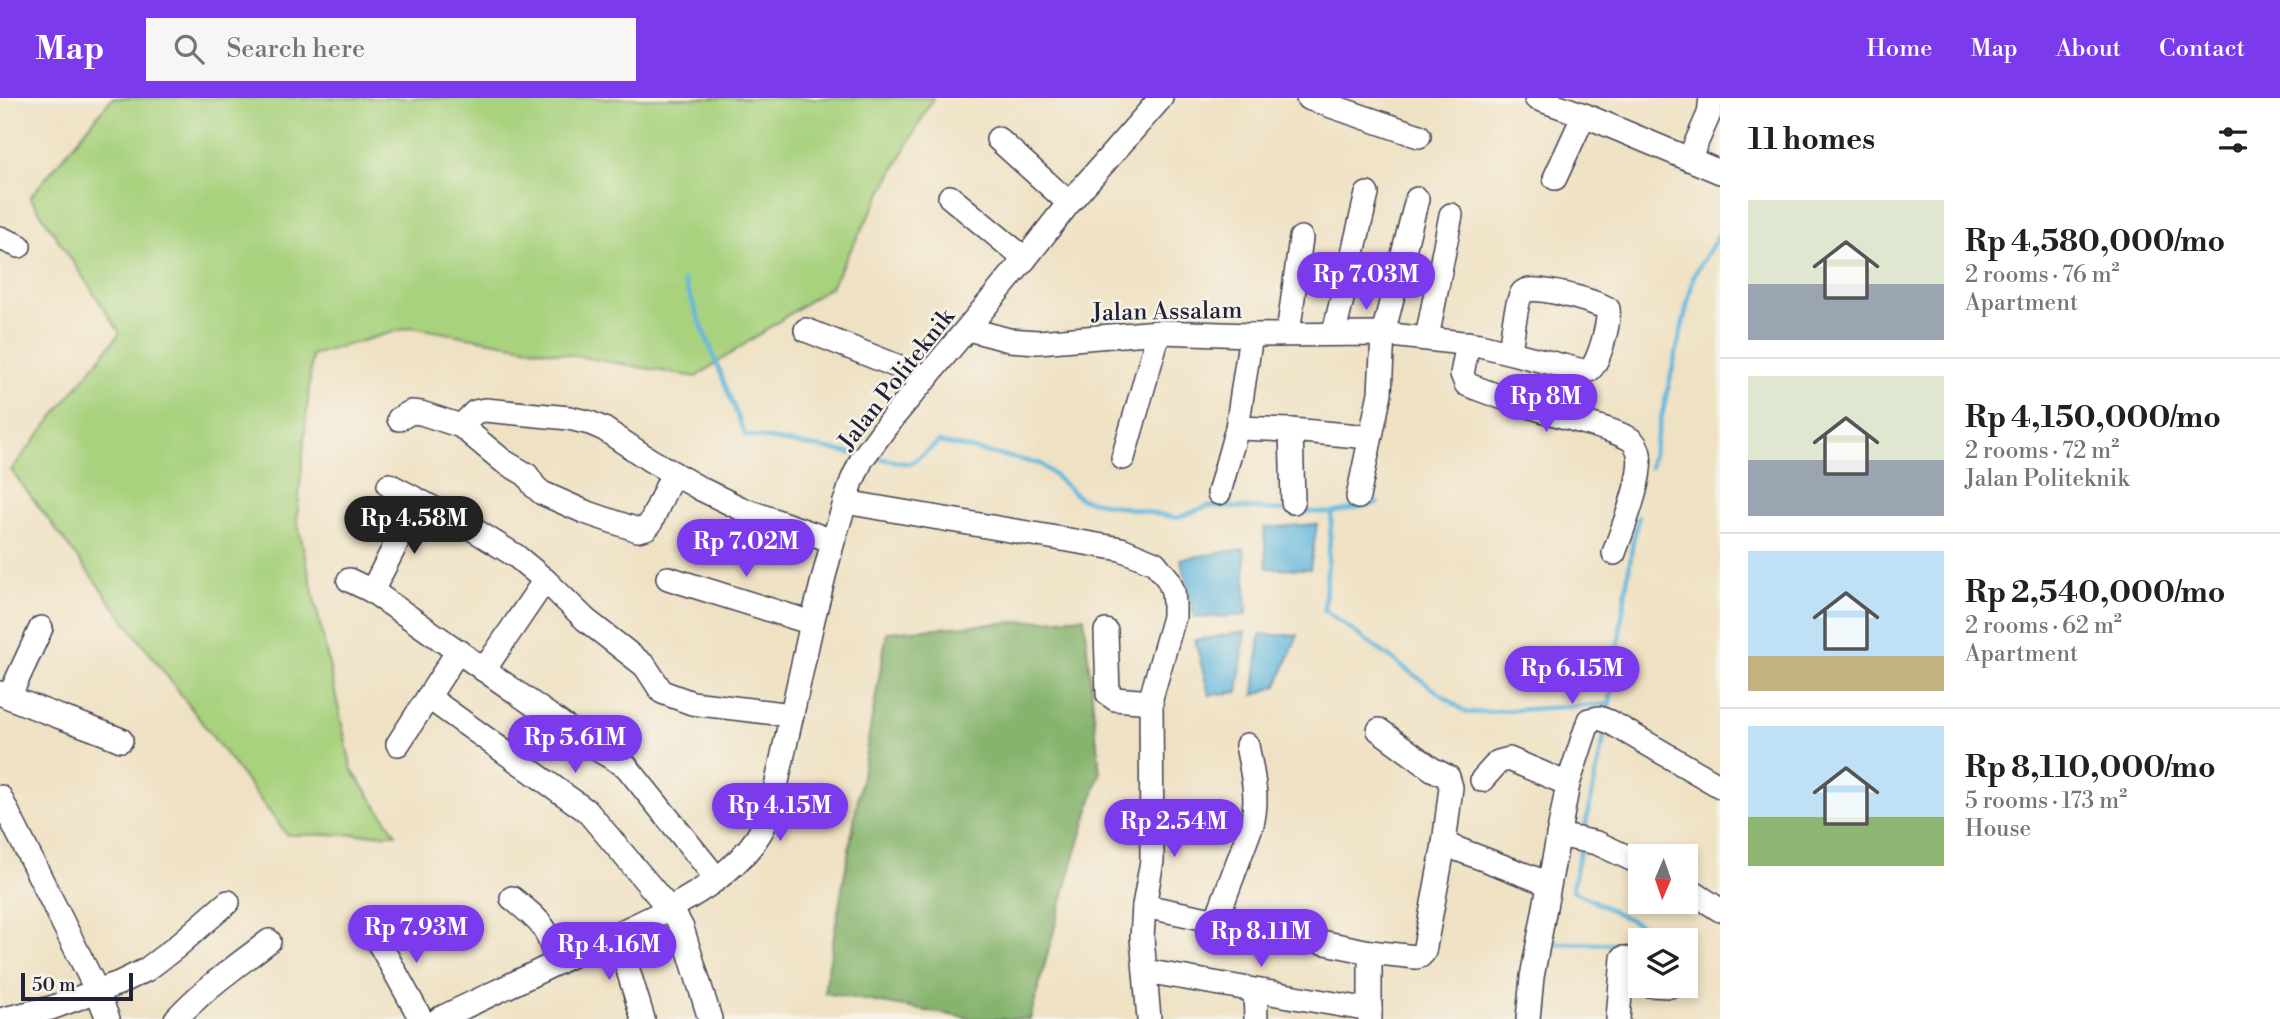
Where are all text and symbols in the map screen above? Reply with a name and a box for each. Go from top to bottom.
search box [146,18,636,81]
text: Map [35,29,104,70]
icon: search [170,30,208,68]
text: Search here [226,33,365,65]
text: Home [1867,34,1932,64]
text: Map [1970,34,2018,64]
text: About [2056,34,2121,64]
text: Contact [2159,34,2245,64]
text: 11 homes [1748,121,1875,159]
icon: filters [2214,121,2252,159]
text: Rp 4,580,000/mo [1965,223,2225,261]
icon: home [1804,228,1888,312]
pin: Rp 7.03M [1294,252,1438,312]
text: Rp 7.03M [1313,261,1419,289]
text: 2 rooms · 76 m² [1965,261,2120,289]
text: Apartment [1965,289,2078,317]
street label: Jalan Assalam [1090,296,1243,328]
street label: Jalan Politeknik [832,302,962,457]
pin: Rp 8M [1497,374,1595,434]
text: Rp 8M [1510,383,1582,411]
text: Rp 4,150,000/mo [1965,399,2221,437]
icon: home [1804,404,1888,488]
text: 2 rooms · 72 m² [1965,437,2119,465]
text: Jalan Politeknik [1965,465,2129,493]
pin: Rp 4.58M [342,496,486,556]
text: Rp 4.58M [360,505,468,533]
pin: Rp 7.02M [674,519,818,579]
text: Rp 7.02M [693,528,799,556]
text: Rp 2,540,000/mo [1965,574,2225,612]
icon: home [1804,579,1888,663]
text: 2 rooms · 62 m² [1965,612,2122,640]
text: Apartment [1965,640,2078,668]
pin: Rp 6.15M [1500,646,1644,706]
text: Rp 6.15M [1521,655,1623,683]
pin: Rp 5.61M [503,716,647,775]
text: Rp 5.61M [524,724,626,752]
text: Rp 8,110,000/mo [1965,749,2216,787]
icon: home [1804,754,1888,838]
pin: Rp 4.15M [708,784,852,843]
text: 5 rooms · 173 m² [1965,787,2127,815]
text: Rp 4.15M [728,792,832,820]
pin: Rp 2.54M [1102,800,1246,859]
text: Rp 2.54M [1120,808,1228,836]
text: House [1965,815,2031,843]
north arrow [1628,844,1698,914]
map controls [1628,844,1698,998]
pin: Rp 7.93M [344,906,488,965]
pin: Rp 8.11M [1189,910,1333,969]
text: Rp 7.93M [364,914,468,942]
text: Rp 8.11M [1211,918,1311,946]
pin: Rp 4.16M [537,922,681,982]
button: layers [1628,928,1698,998]
text: Rp 4.16M [557,931,661,959]
scale bar [21,970,133,1002]
text: 50 m [32,973,76,997]

